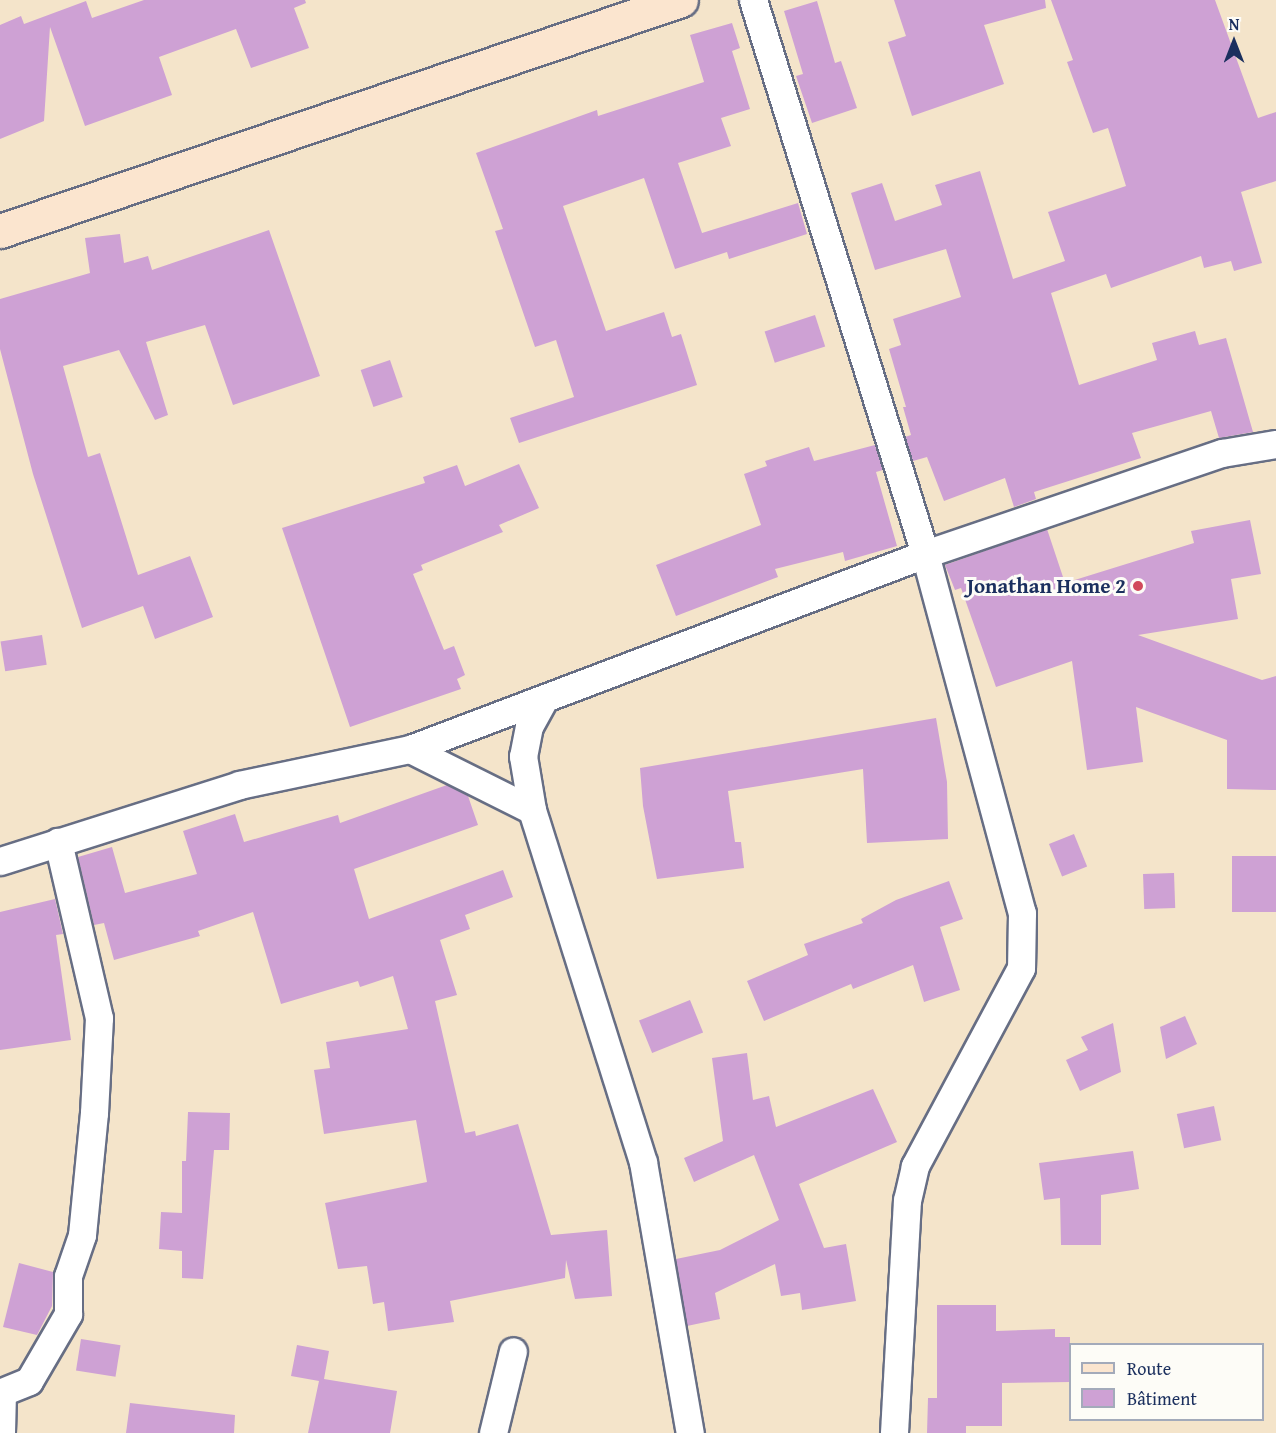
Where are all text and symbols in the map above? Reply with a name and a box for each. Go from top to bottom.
north arrow [1204,12,1264,72]
text: N [1229,12,1239,36]
place label: Jonathan Home 2 [967,573,1126,599]
marker: Jonathan Home 2 [1131,579,1145,593]
legend [1069,1343,1264,1421]
text: Route [1127,1355,1171,1382]
text: Bâtiment [1127,1385,1197,1412]

